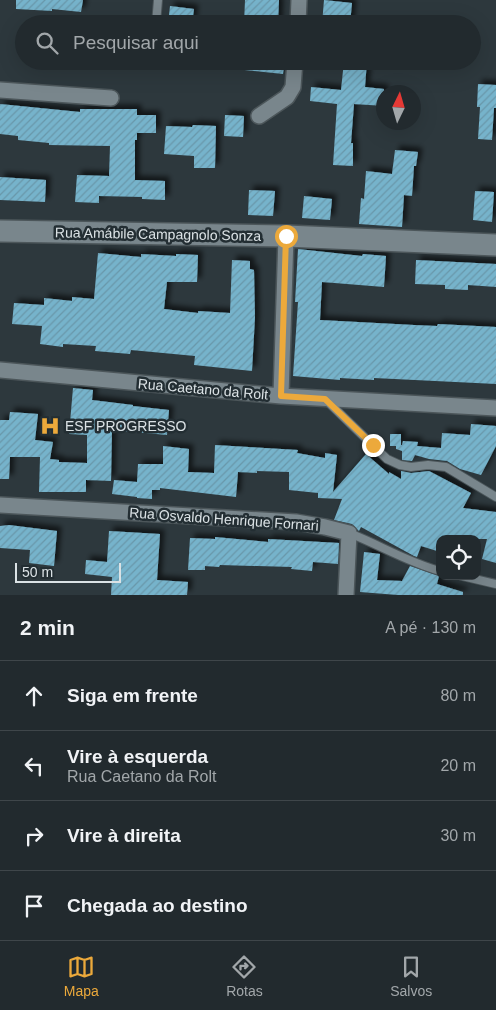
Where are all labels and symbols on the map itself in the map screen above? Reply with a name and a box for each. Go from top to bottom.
north arrow [376,85,421,130]
street label: Rua Amábile Campagnolo Sonza [55,224,261,244]
route start [275,225,298,248]
street label: Rua Caetano da Rolt [137,375,269,403]
hospital icon: ESF PROGRESSO [39,415,61,437]
place label: ESF PROGRESSO [65,418,186,434]
route end [362,434,385,457]
street label: Rua Osvaldo Henrique Fornari [129,504,319,534]
scale bar [15,560,121,583]

